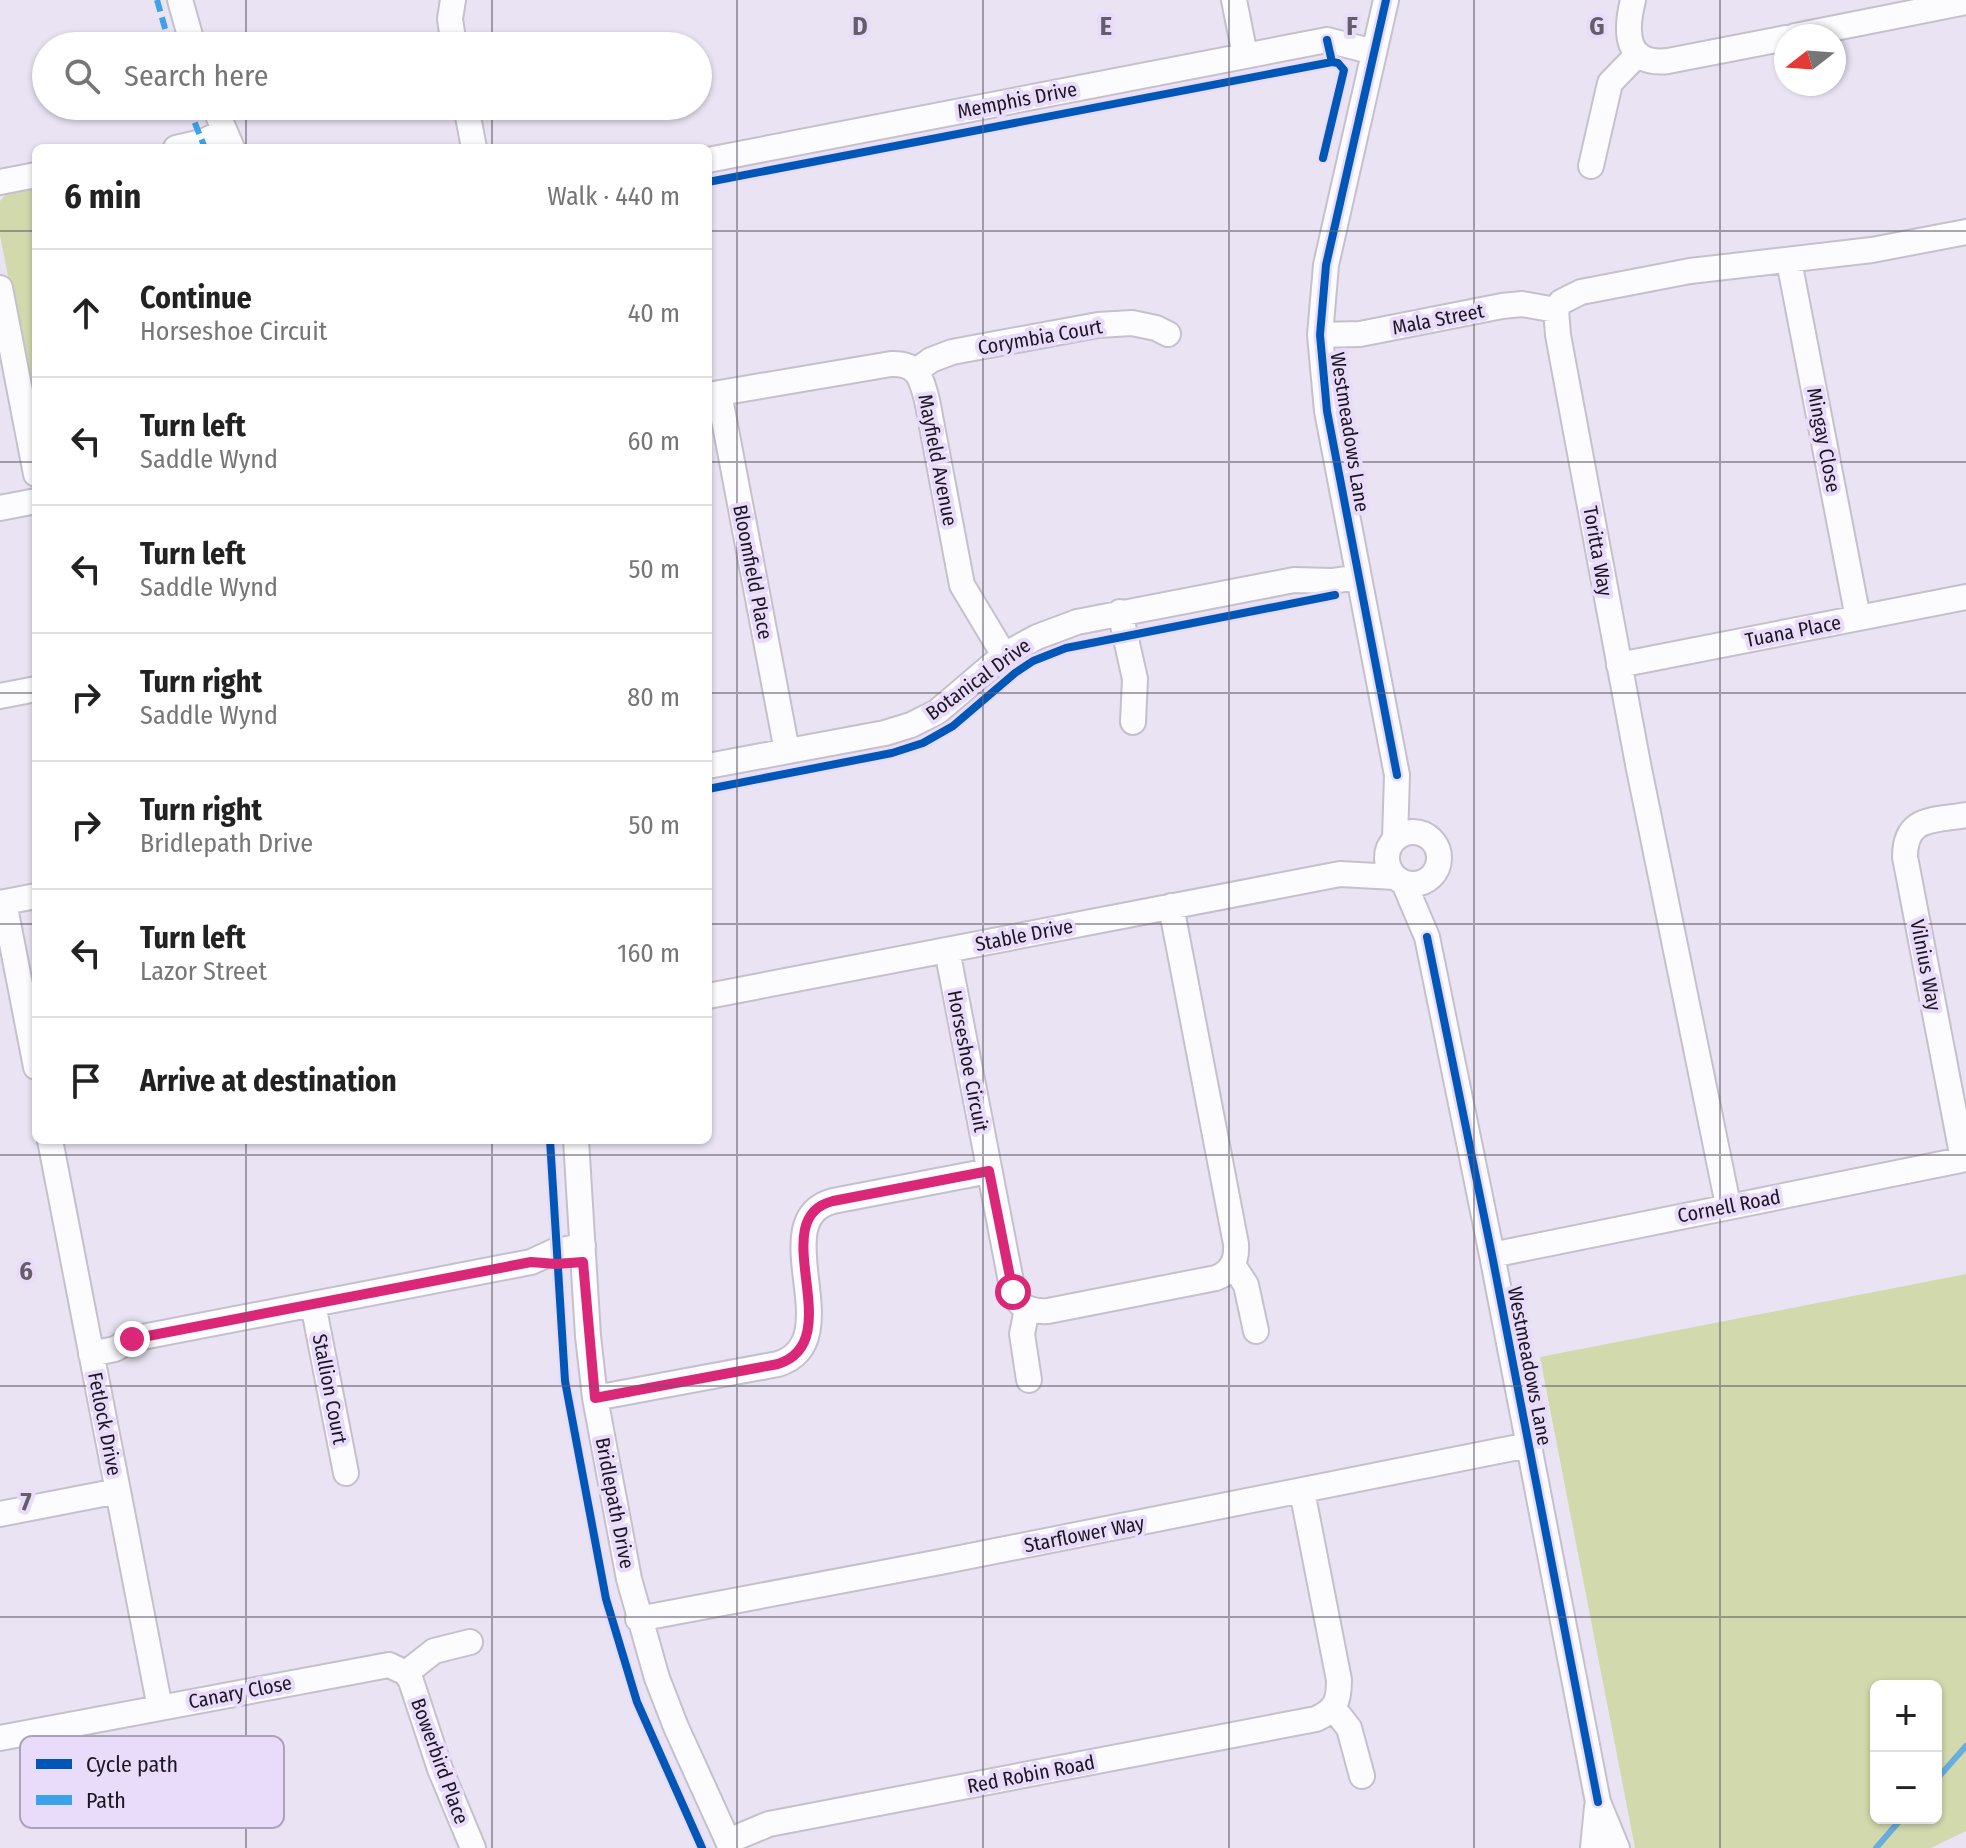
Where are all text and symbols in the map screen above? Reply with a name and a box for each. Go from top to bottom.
text: D [852,11,868,42]
text: E [1100,11,1112,42]
text: F [1346,11,1358,42]
text: G [1589,11,1605,42]
north arrow [1774,24,1846,96]
search box [32,32,712,120]
icon: search [60,54,104,98]
text: Search here [124,58,269,94]
street label: Memphis Drive [955,77,1079,123]
text: 6 min [64,176,141,217]
text: Walk · 440 m [547,181,680,212]
text: Continue [140,280,252,316]
icon: ahead [64,291,108,335]
text: 40 m [628,298,680,329]
street label: Mala Street [1390,298,1486,340]
street label: Corymbia Court [976,314,1105,360]
text: Horseshoe Circuit [140,316,327,347]
street label: Westmeadows Lane [1326,351,1374,513]
street label: Mingay Close [1802,386,1846,494]
street label: Mayfield Avenue [913,392,963,528]
text: Turn left [140,408,246,444]
icon: left [64,419,108,463]
text: 60 m [627,426,680,457]
text: Saddle Wynd [140,444,278,475]
street label: Bloomfield Place [728,503,778,641]
street label: Toritta Way [1578,504,1618,598]
text: Turn left [140,536,246,572]
icon: left [64,547,108,591]
text: 50 m [628,554,680,585]
text: Saddle Wynd [140,572,278,603]
street label: Tuana Place [1743,610,1843,652]
street label: Botanical Drive [921,633,1035,725]
text: Turn right [140,664,262,700]
icon: right [64,675,108,719]
text: 80 m [627,682,680,713]
text: Saddle Wynd [140,700,278,731]
text: Turn right [140,792,262,828]
icon: right [64,803,108,847]
text: 50 m [628,810,680,841]
text: Bridlepath Drive [140,828,313,859]
street label: Stable Drive [973,914,1075,956]
street label: Vilnius Way [1905,917,1947,1013]
text: Turn left [140,920,246,956]
icon: left [64,931,108,975]
text: 160 m [617,938,680,969]
text: Lazor Street [140,956,267,987]
street label: Horseshoe Circuit [942,988,994,1134]
icon: arrive [64,1059,108,1103]
text: Arrive at destination [140,1063,397,1099]
street label: Cornell Road [1675,1184,1783,1228]
text: 6 [19,1256,33,1287]
route start [995,1274,1031,1310]
street label: Westmeadows Lane [1503,1285,1557,1447]
route end [114,1321,150,1357]
street label: Stallion Court [308,1332,353,1446]
street label: Fetlock Drive [83,1370,127,1478]
street label: Bridlepath Drive [591,1435,639,1571]
text: 7 [20,1487,32,1518]
street label: Starflower Way [1022,1511,1146,1557]
street label: Canary Close [186,1670,294,1714]
map controls [1870,1680,1942,1824]
button: + [1870,1680,1942,1752]
street label: Bowerbird Place [406,1695,474,1827]
legend [20,1736,284,1828]
street label: Red Robin Road [965,1750,1097,1798]
text: Cycle path [86,1751,178,1778]
button: − [1870,1752,1942,1824]
text: Path [86,1787,126,1814]

